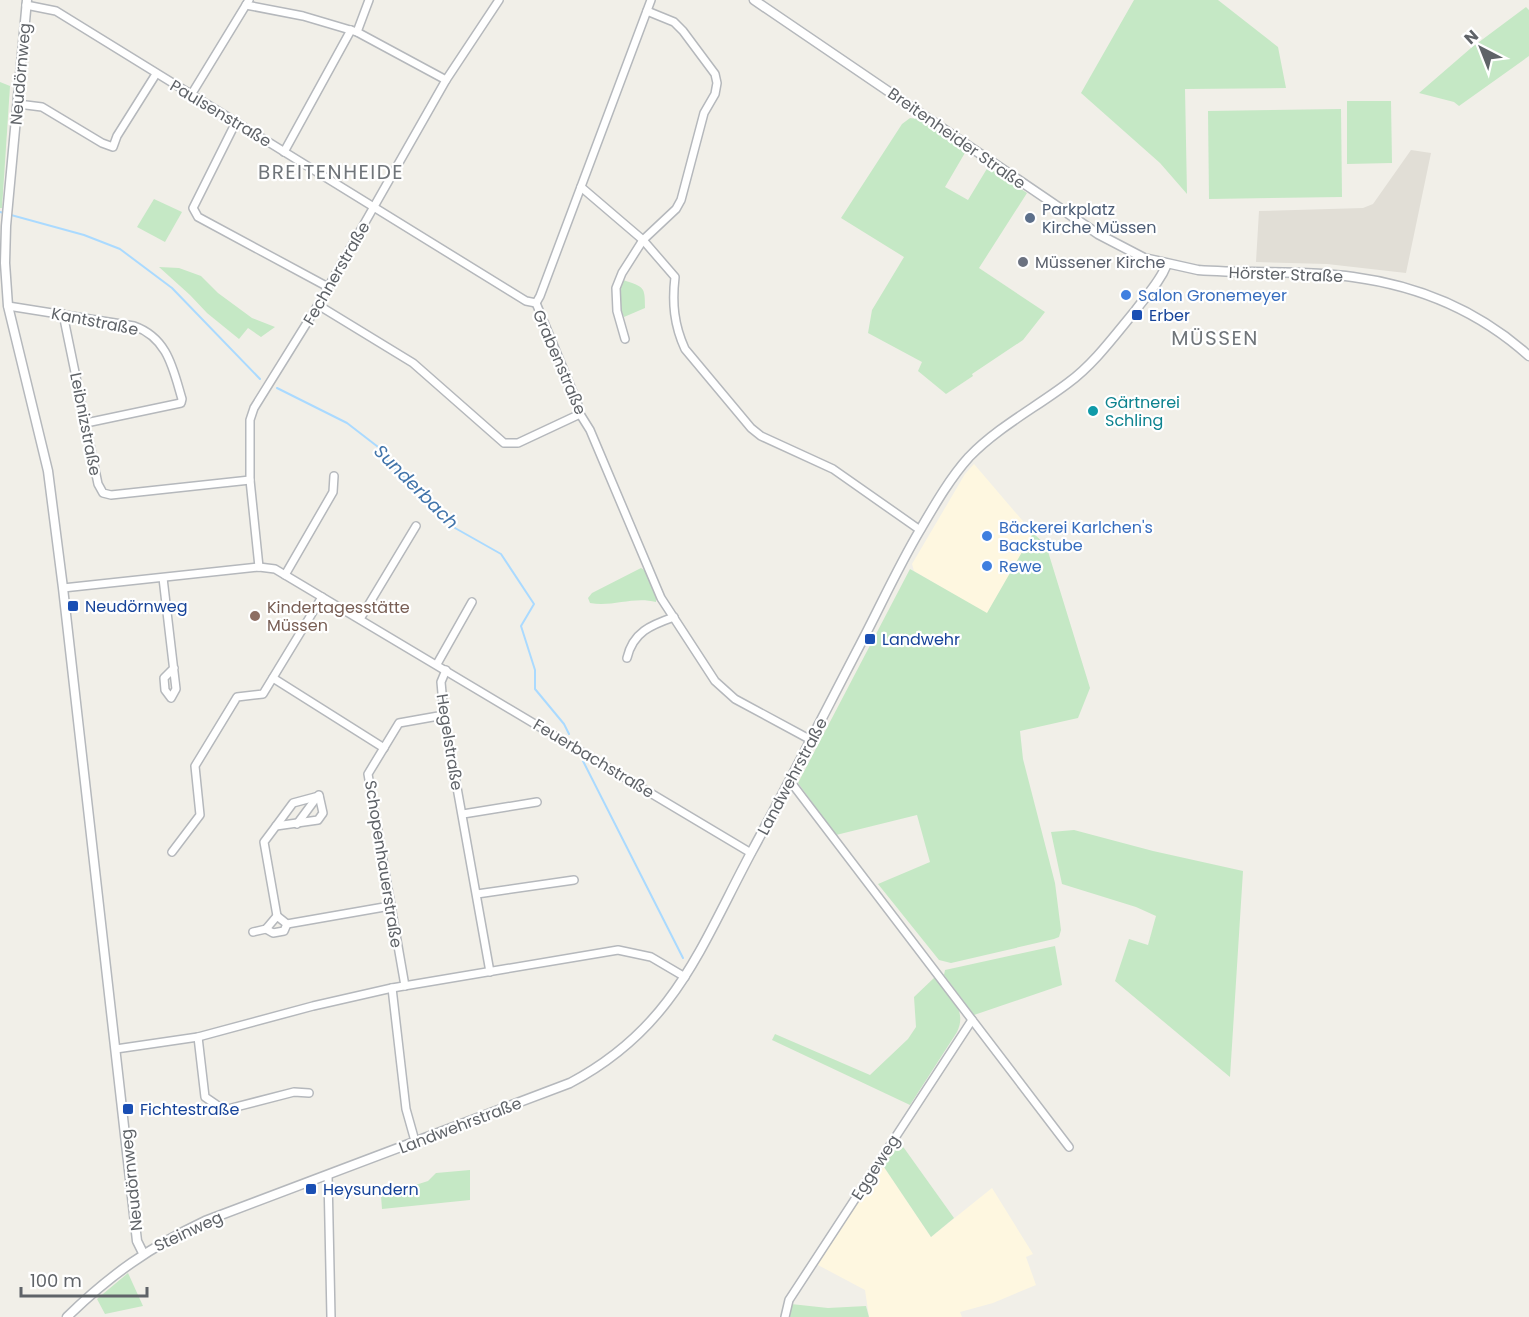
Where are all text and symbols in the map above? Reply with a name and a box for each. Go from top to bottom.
north arrow [1451,18,1511,78]
street label: Neudörnweg [5,22,36,126]
text: N [1459,25,1483,50]
street label: Paulsenstraße [166,74,276,153]
street label: Breitenheider Straße [883,82,1030,195]
district label: BREITENHEIDE [258,158,404,186]
place label: Parkplatz Kirche Müssen [1042,198,1157,239]
marker: Parkplatz Kirche Müssen [1023,211,1037,225]
street label: Fechnerstraße [298,217,375,329]
place label: Müssener Kirche [1035,251,1165,274]
marker: Müssener Kirche [1016,255,1030,269]
street label: Hörster Straße [1228,261,1344,288]
place label: Salon Gronemeyer [1138,284,1287,307]
marker: Salon Gronemeyer [1119,288,1133,302]
street label: Kantstraße [49,302,140,341]
place label: Erber [1149,304,1190,327]
street label: Grabenstraße [527,306,592,418]
marker: Erber [1130,308,1144,322]
district label: MÜSSEN [1171,324,1259,352]
street label: Leibnizstraße [64,370,107,478]
place label: Gärtnerei Schling [1105,391,1180,432]
marker: Gärtnerei Schling [1086,404,1100,418]
water label: Sunderbach [369,439,464,534]
place label: Bäckerei Karlchen's Backstube [999,516,1153,557]
marker: Bäckerei Karlchen's Backstube [980,529,994,543]
place label: Rewe [999,555,1042,578]
marker: Rewe [980,559,994,573]
place label: Neudörnweg [85,595,188,618]
place label: Kindertagesstätte Müssen [267,596,410,637]
marker: Neudörnweg [66,599,80,613]
marker: Kindertagesstätte Müssen [248,609,262,623]
place label: Landwehr [882,628,960,651]
marker: Landwehr [863,632,877,646]
street label: Hegelstraße [431,692,468,792]
street label: Feuerbachstraße [529,713,659,804]
street label: Landwehrstraße [752,713,833,839]
street label: Schopenhauerstraße [359,779,408,950]
street label: Landwehrstraße [395,1091,525,1159]
place label: Fichtestraße [140,1098,240,1121]
marker: Fichtestraße [121,1102,135,1116]
street label: Neudörnweg [115,1128,148,1232]
street label: Eggeweg [846,1130,905,1204]
place label: Heysundern [323,1178,419,1201]
marker: Heysundern [304,1182,318,1196]
street label: Steinweg [150,1206,226,1257]
scale bar [21,1260,147,1298]
text: 100 m [30,1268,82,1293]

